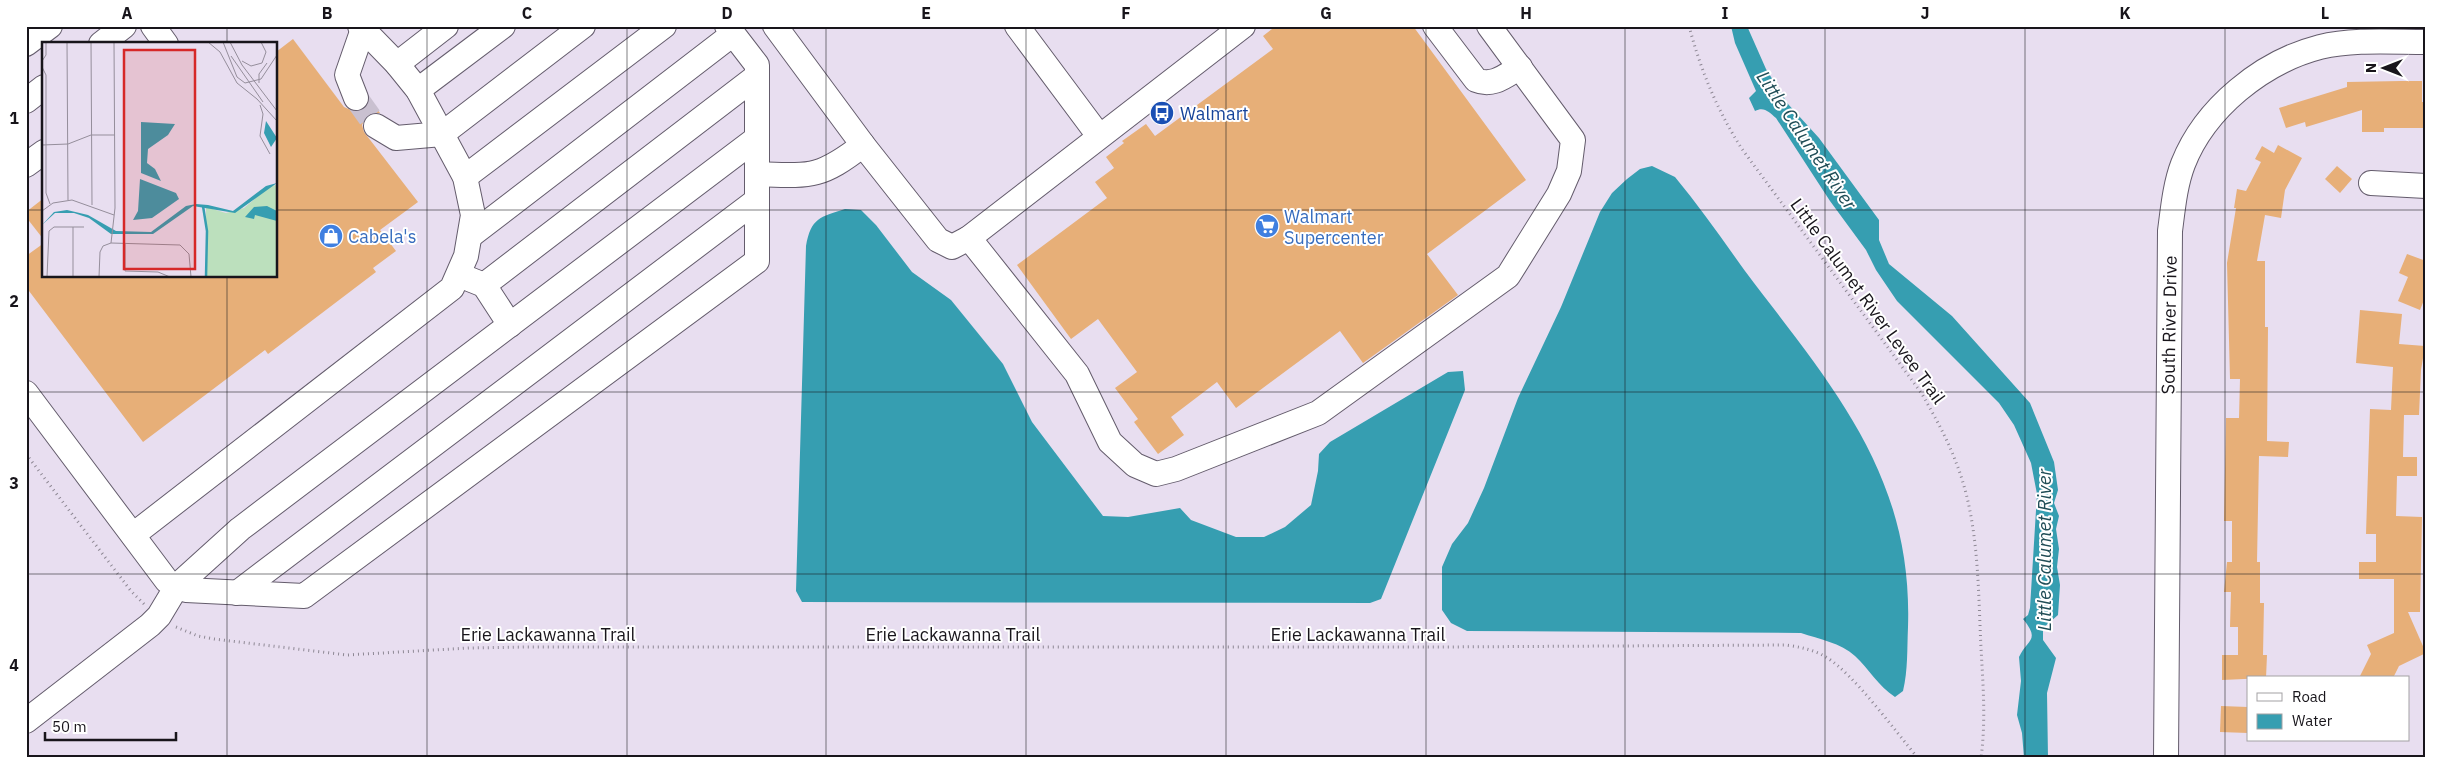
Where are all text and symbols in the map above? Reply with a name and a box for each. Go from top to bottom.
text: A [122,3,133,23]
text: B [322,3,333,23]
text: C [522,3,532,23]
text: D [721,3,733,23]
text: E [921,3,931,23]
text: F [1121,3,1131,23]
text: G [1320,3,1332,23]
text: H [1520,3,1532,23]
text: I [1722,3,1729,23]
text: J [1921,3,1929,23]
text: K [2119,3,2131,23]
text: L [2321,3,2329,23]
inset map [42,42,278,278]
north arrow [2360,42,2410,92]
text: N [2362,63,2380,73]
water label: Little Calumet River [1752,66,1863,215]
bus stop icon: Walmart [1149,100,1175,126]
place label: Walmart [1180,102,1249,125]
text: 1 [9,108,19,128]
street label: Little Calumet River Levee Trail [1786,194,1951,409]
place label: Walmart Supercenter [1284,205,1384,249]
supermarket icon: Walmart Supercenter [1254,213,1280,239]
shop icon: Cabela's [318,223,344,249]
place label: Cabela's [348,225,416,248]
street label: South River Drive [2156,255,2182,395]
text: 2 [9,291,19,311]
water label: Little Calumet River [2032,468,2056,631]
text: 3 [9,473,19,493]
street label: Erie Lackawanna Trail [461,623,636,646]
street label: Erie Lackawanna Trail [866,623,1041,646]
street label: Erie Lackawanna Trail [1271,623,1446,646]
text: 4 [9,655,19,675]
legend [2247,676,2410,742]
text: Road [2292,687,2327,706]
scale bar [45,709,176,741]
text: Water [2292,711,2333,730]
text: 50 m [52,717,87,736]

